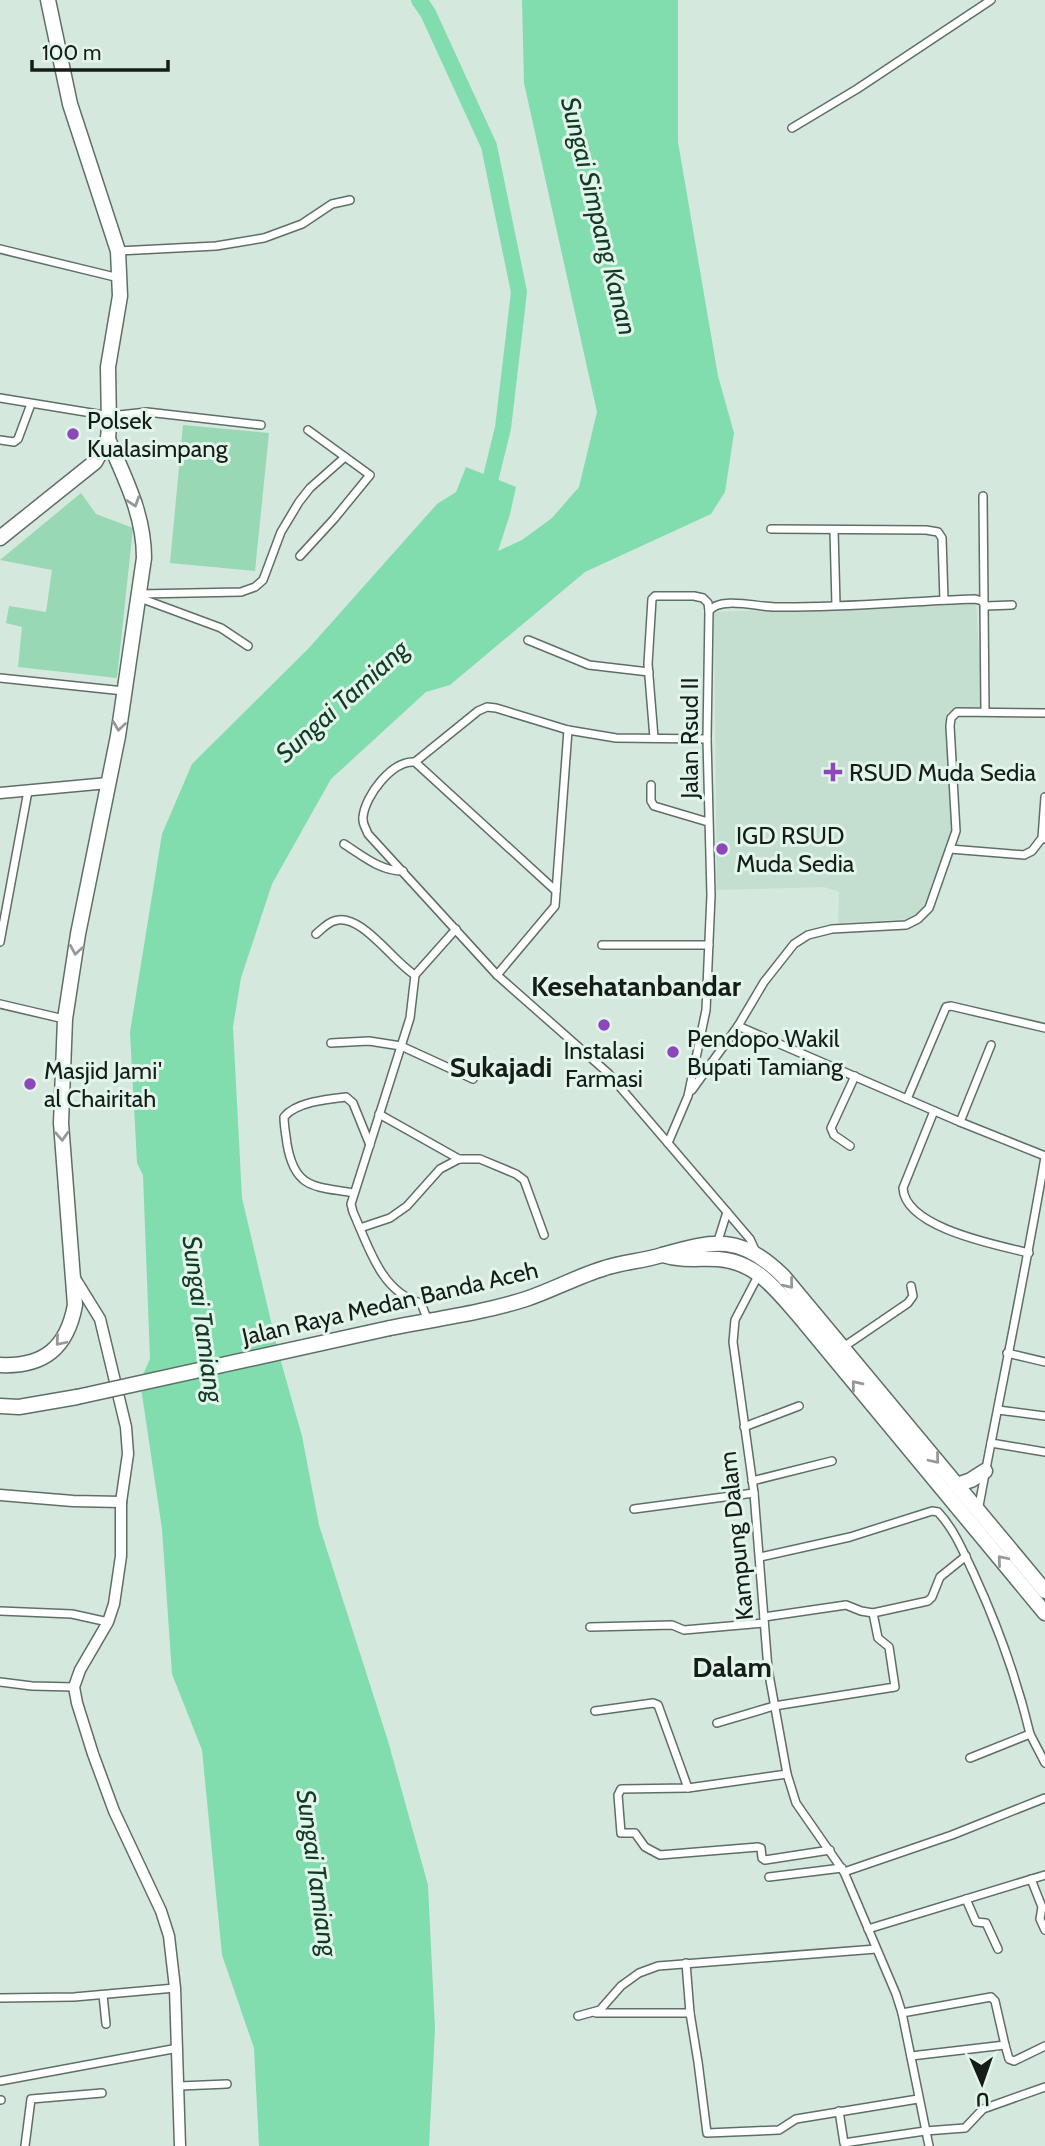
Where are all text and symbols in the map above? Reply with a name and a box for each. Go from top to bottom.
scale bar [32,28,168,72]
text: 100 m [42,40,101,65]
water label: Sungai Simpang Kanan [554,94,644,338]
place label: Polsek Kualasimpang [87,406,229,463]
marker: Polsek Kualasimpang [65,426,81,442]
one-way arrow [126,496,140,508]
water label: Sungai Tamiang [269,632,416,769]
street label: Jalan Rsud II [675,677,704,800]
one-way arrow [112,720,127,732]
place label: RSUD Muda Sedia [849,758,1036,787]
marker: RSUD Muda Sedia [823,762,843,782]
place label: IGD RSUD Muda Sedia [736,821,855,878]
marker: IGD RSUD Muda Sedia [714,841,730,857]
one-way arrow [69,944,84,955]
district label: Kesehatanbandar [531,969,742,1003]
marker: Instalasi Farmasi [596,1017,612,1033]
place label: Pendopo Wakil Bupati Tamiang [687,1024,844,1081]
place label: Instalasi Farmasi [563,1036,645,1093]
marker: Pendopo Wakil Bupati Tamiang [665,1044,681,1060]
district label: Sukajadi [450,1050,552,1084]
place label: Masjid Jami' al Chairitah [44,1056,162,1113]
marker: Masjid Jami' al Chairitah [22,1076,38,1092]
one-way arrow [54,1131,69,1142]
water label: Sungai Tamiang [175,1233,231,1406]
street label: Jalan Raya Medan Banda Aceh [238,1255,541,1351]
one-way arrow [781,1276,793,1289]
one-way arrow [56,1333,68,1346]
one-way arrow [852,1381,864,1394]
street label: Kampung Dalam [713,1450,759,1622]
one-way arrow [927,1450,939,1463]
one-way arrow [997,1555,1010,1568]
district label: Dalam [692,1650,772,1684]
water label: Sungai Tamiang [289,1787,345,1960]
north arrow [947,2048,1017,2118]
text: U [975,2088,990,2111]

